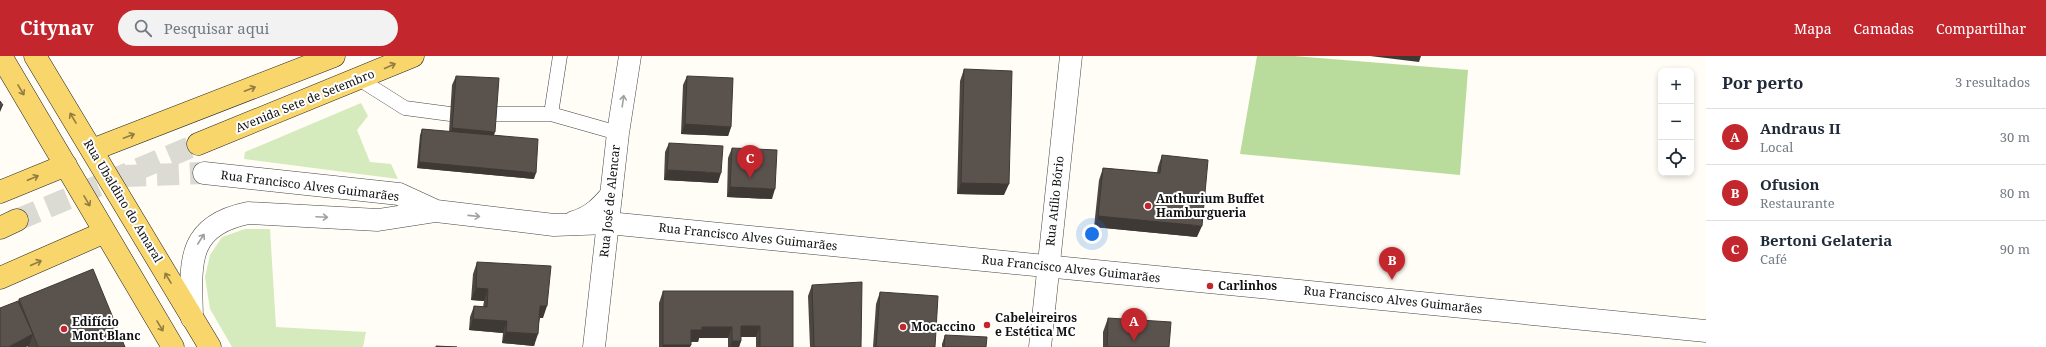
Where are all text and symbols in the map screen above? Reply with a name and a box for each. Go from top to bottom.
search box [118,10,398,46]
text: Citynav [20,15,94,41]
icon: search [132,17,154,39]
text: Pesquisar aqui [164,18,269,38]
text: Mapa [1794,19,1832,38]
text: Camadas [1854,19,1914,38]
text: Compartilhar [1936,19,2026,38]
one-way arrow [383,62,395,69]
street label: Avenida Sete de Setembro [233,65,377,136]
map controls [1658,68,1694,176]
button: + [1658,68,1694,104]
text: Por perto [1722,71,1804,94]
text: 3 resultados [1955,73,2030,91]
one-way arrow [17,83,25,95]
one-way arrow [243,84,255,92]
one-way arrow [619,95,627,108]
button: − [1658,104,1694,140]
one-way arrow [68,112,76,124]
text: Andraus II [1760,118,1841,138]
text: A [1730,128,1740,146]
text: 30 m [2000,128,2030,146]
one-way arrow [122,132,134,140]
street label: Rua Ubaldino do Amaral [80,136,167,266]
text: Local [1760,138,1793,156]
button: locate [1658,140,1694,176]
street label: Rua José de Alencar [595,143,624,258]
pin: C [737,145,763,178]
street label: Rua Atílio Bório [1041,155,1068,247]
street label: Rua Francisco Alves Guimarães [220,166,400,205]
one-way arrow [26,174,38,182]
text: Ofusion [1760,174,1820,194]
text: B [1731,184,1739,202]
text: 80 m [2000,184,2030,202]
place label: Anthurium Buffet Hamburgueria [1156,190,1264,221]
text: Restaurante [1760,194,1835,212]
one-way arrow [83,195,91,207]
marker: Anthurium Buffet Hamburgueria [1143,201,1153,211]
one-way arrow [467,212,480,220]
one-way arrow [315,213,328,221]
street label: Rua Francisco Alves Guimarães [658,219,838,254]
your location [1082,224,1102,244]
text: Bertoni Gelateria [1760,230,1892,250]
one-way arrow [197,234,205,245]
text: C [1731,240,1739,258]
text: 90 m [2000,240,2030,258]
pin: B [1379,247,1405,280]
text: Café [1760,250,1787,268]
street label: Rua Francisco Alves Guimarães [981,251,1161,286]
one-way arrow [29,259,41,266]
one-way arrow [163,272,171,284]
place label: Carlinhos [1218,277,1277,294]
marker: Carlinhos [1205,281,1215,291]
street label: Rua Francisco Alves Guimarães [1303,282,1483,317]
pin: A [1121,308,1147,341]
place label: Cabeleireiros e Estética MC [995,309,1077,340]
place label: Edifício Mont Blanc [72,313,141,344]
place label: Mocaccino [911,318,976,335]
one-way arrow [156,320,164,331]
marker: Cabeleireiros e Estética MC [982,320,992,330]
marker: Mocaccino [898,322,908,332]
marker: Edifício Mont Blanc [59,324,69,334]

